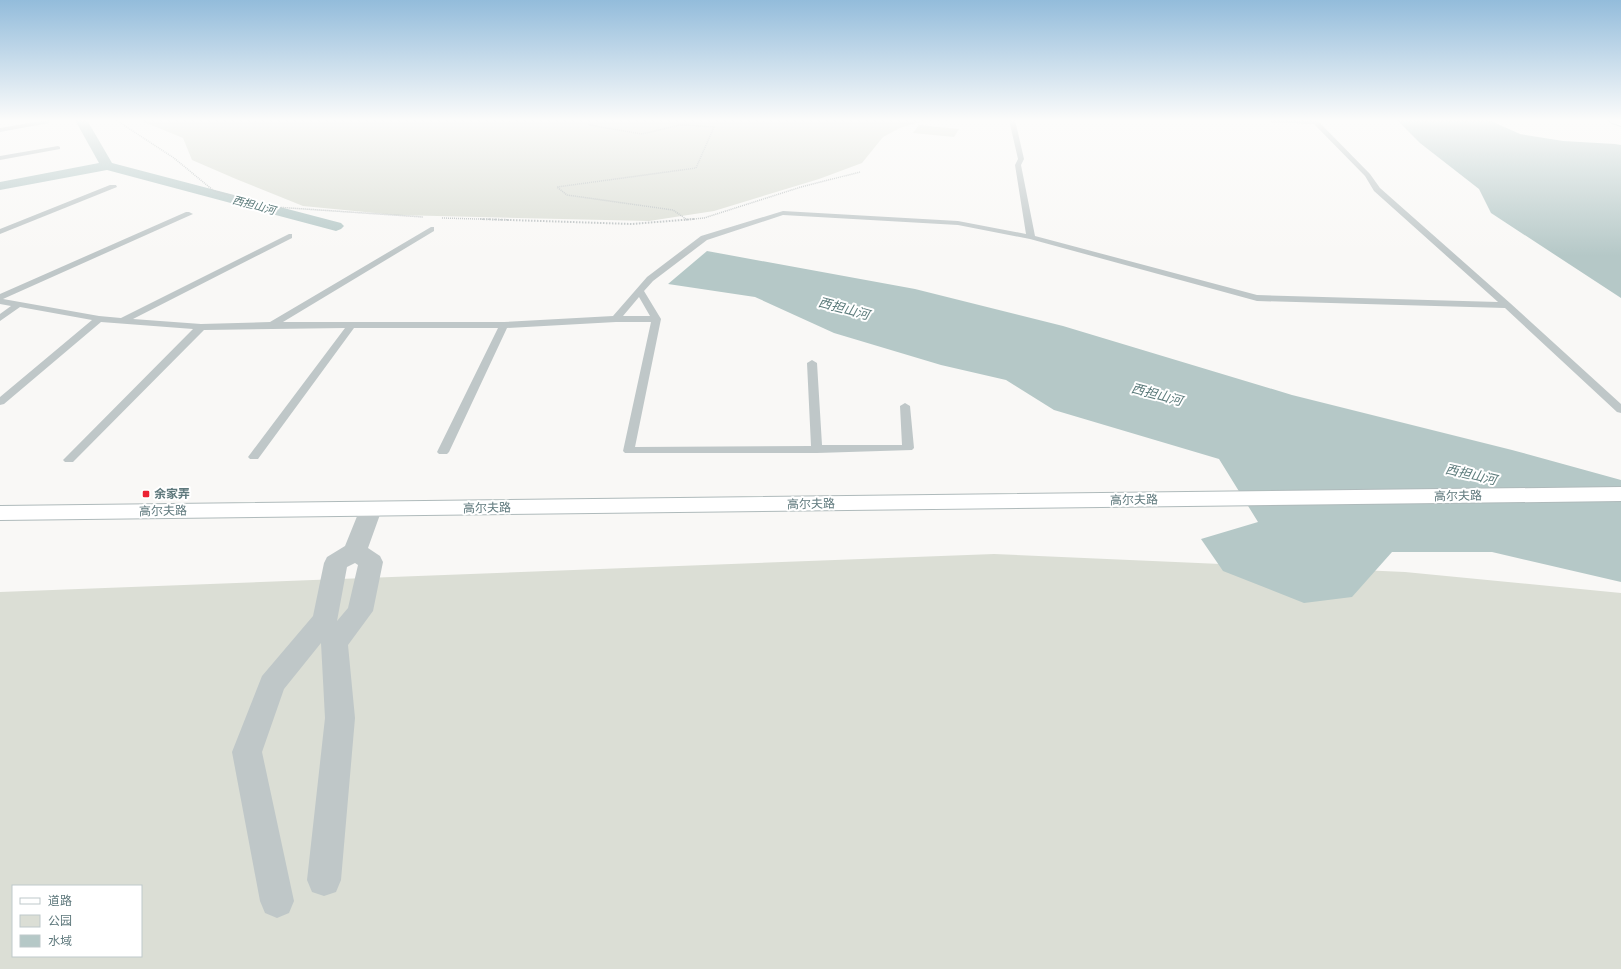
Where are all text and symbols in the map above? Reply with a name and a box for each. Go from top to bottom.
water label: 西担山河 [231,194,279,218]
water label: 西担山河 [817,295,874,323]
water label: 西担山河 [1130,381,1187,409]
water label: 西担山河 [1444,461,1501,488]
place label: 余家弄 [154,487,190,501]
marker: 余家弄 [141,489,151,499]
street label: 高尔夫路 [1434,489,1482,503]
street label: 高尔夫路 [1110,493,1158,507]
street label: 高尔夫路 [787,497,835,511]
street label: 高尔夫路 [463,501,511,515]
street label: 高尔夫路 [139,504,187,518]
legend [12,885,142,957]
text: 道路 [48,894,72,908]
text: 公园 [48,914,72,928]
text: 水域 [48,934,72,948]

